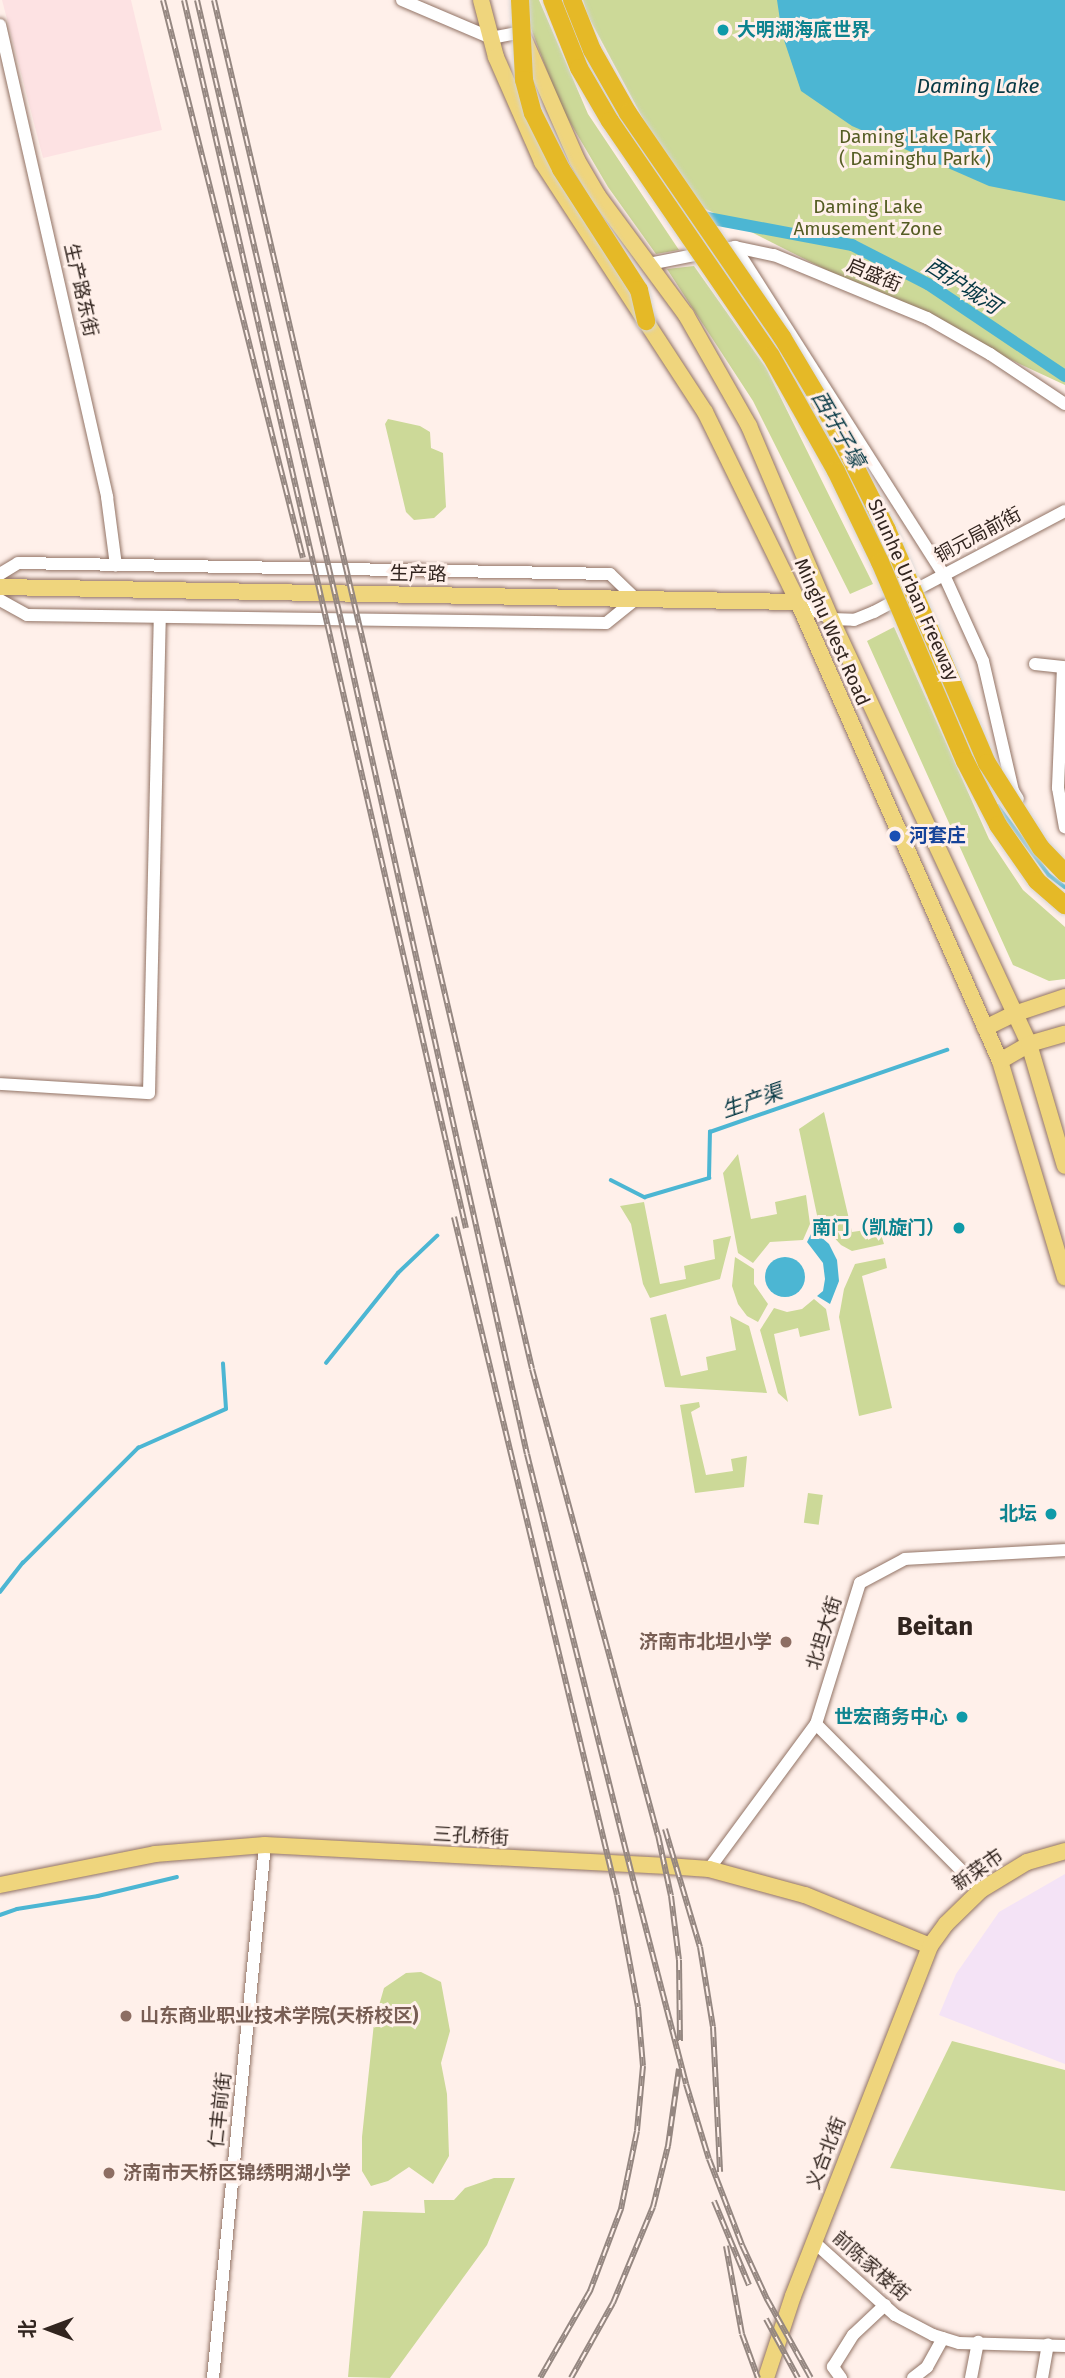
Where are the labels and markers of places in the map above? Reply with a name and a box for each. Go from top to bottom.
place label: 大明湖海底世界 [737,19,870,41]
marker: 大明湖海底世界 [715,22,731,38]
place label: 河套庄 [909,825,966,847]
marker: 河套庄 [887,828,903,844]
place label: 南门（凯旋门） [812,1217,945,1239]
marker: 南门（凯旋门） [951,1220,967,1236]
place label: 北坛 [999,1503,1037,1525]
marker: 北坛 [1043,1506,1059,1522]
place label: 济南市北坦小学 [639,1631,772,1653]
marker: 济南市北坦小学 [778,1634,794,1650]
place label: 世宏商务中心 [834,1706,948,1728]
marker: 世宏商务中心 [954,1709,970,1725]
place label: 山东商业职业技术学院(天桥校区) [140,2005,418,2027]
marker: 山东商业职业技术学院(天桥校区) [118,2008,134,2024]
place label: 济南市天桥区锦绣明湖小学 [123,2162,351,2184]
marker: 济南市天桥区锦绣明湖小学 [101,2165,117,2181]

